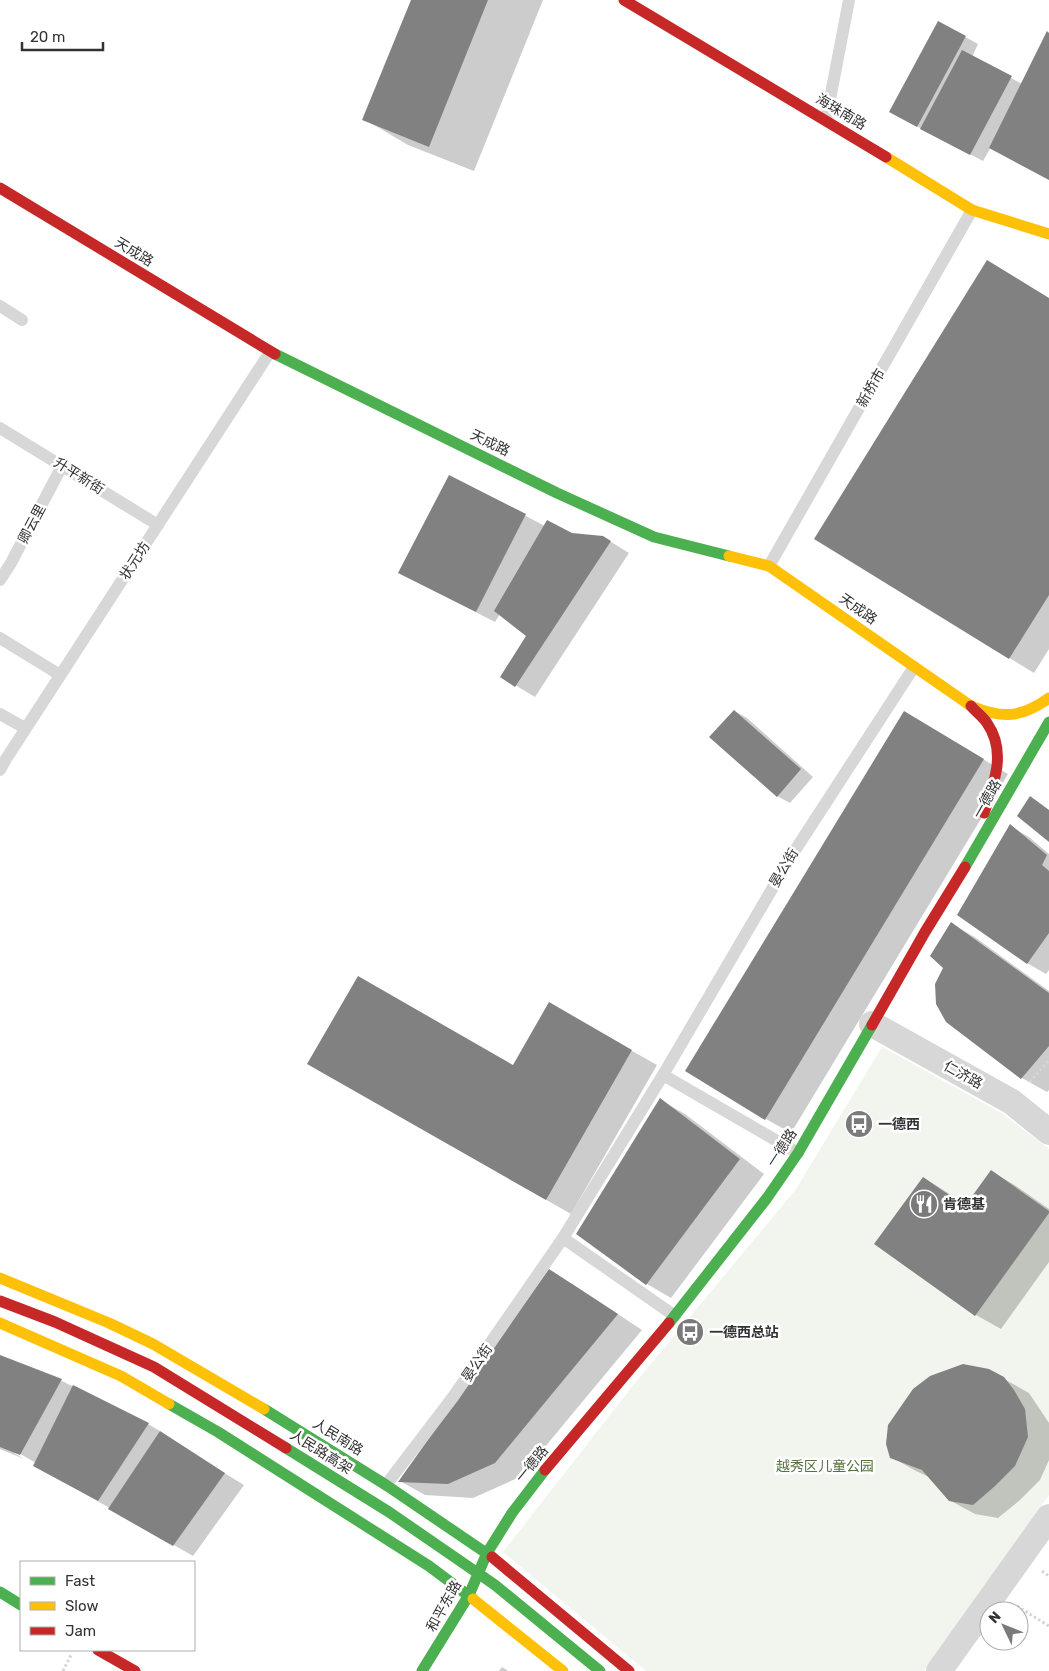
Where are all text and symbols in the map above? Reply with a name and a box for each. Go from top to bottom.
scale bar [22,20,104,52]
text: 20 m [30,28,65,46]
street label: 海珠南路 [813,90,869,134]
street label: 天成路 [112,234,156,270]
street label: 新桥市 [853,366,889,410]
street label: 天成路 [467,426,513,460]
street label: 升平新街 [51,454,107,498]
street label: 卿云里 [15,501,49,547]
street label: 状元坊 [116,539,154,583]
street label: 天成路 [836,590,880,628]
street label: 一德路 [969,777,1005,821]
street label: 晏公街 [766,846,802,890]
street label: 仁济路 [941,1057,985,1093]
bus stop icon: 一德西 [844,1109,874,1139]
place label: 一德西 [878,1116,920,1133]
street label: 一德路 [763,1126,801,1170]
restaurant icon: 肯德基 [909,1189,939,1219]
place label: 肯德基 [943,1196,985,1213]
bus stop icon: 一德西总站 [675,1317,705,1347]
place label: 一德西总站 [709,1324,779,1341]
street label: 晏公街 [458,1341,496,1385]
street label: 人民南路 [310,1415,366,1459]
street label: 人民路高架 [287,1426,355,1478]
street label: 一德路 [512,1442,552,1486]
park label: 越秀区儿童公园 [776,1458,874,1475]
legend [20,1561,195,1651]
text: Fast [65,1572,95,1590]
street label: 和平东路 [423,1577,465,1635]
text: Slow [65,1597,98,1615]
north arrow [979,1601,1029,1651]
text: N [985,1608,1005,1627]
text: Jam [65,1622,96,1640]

